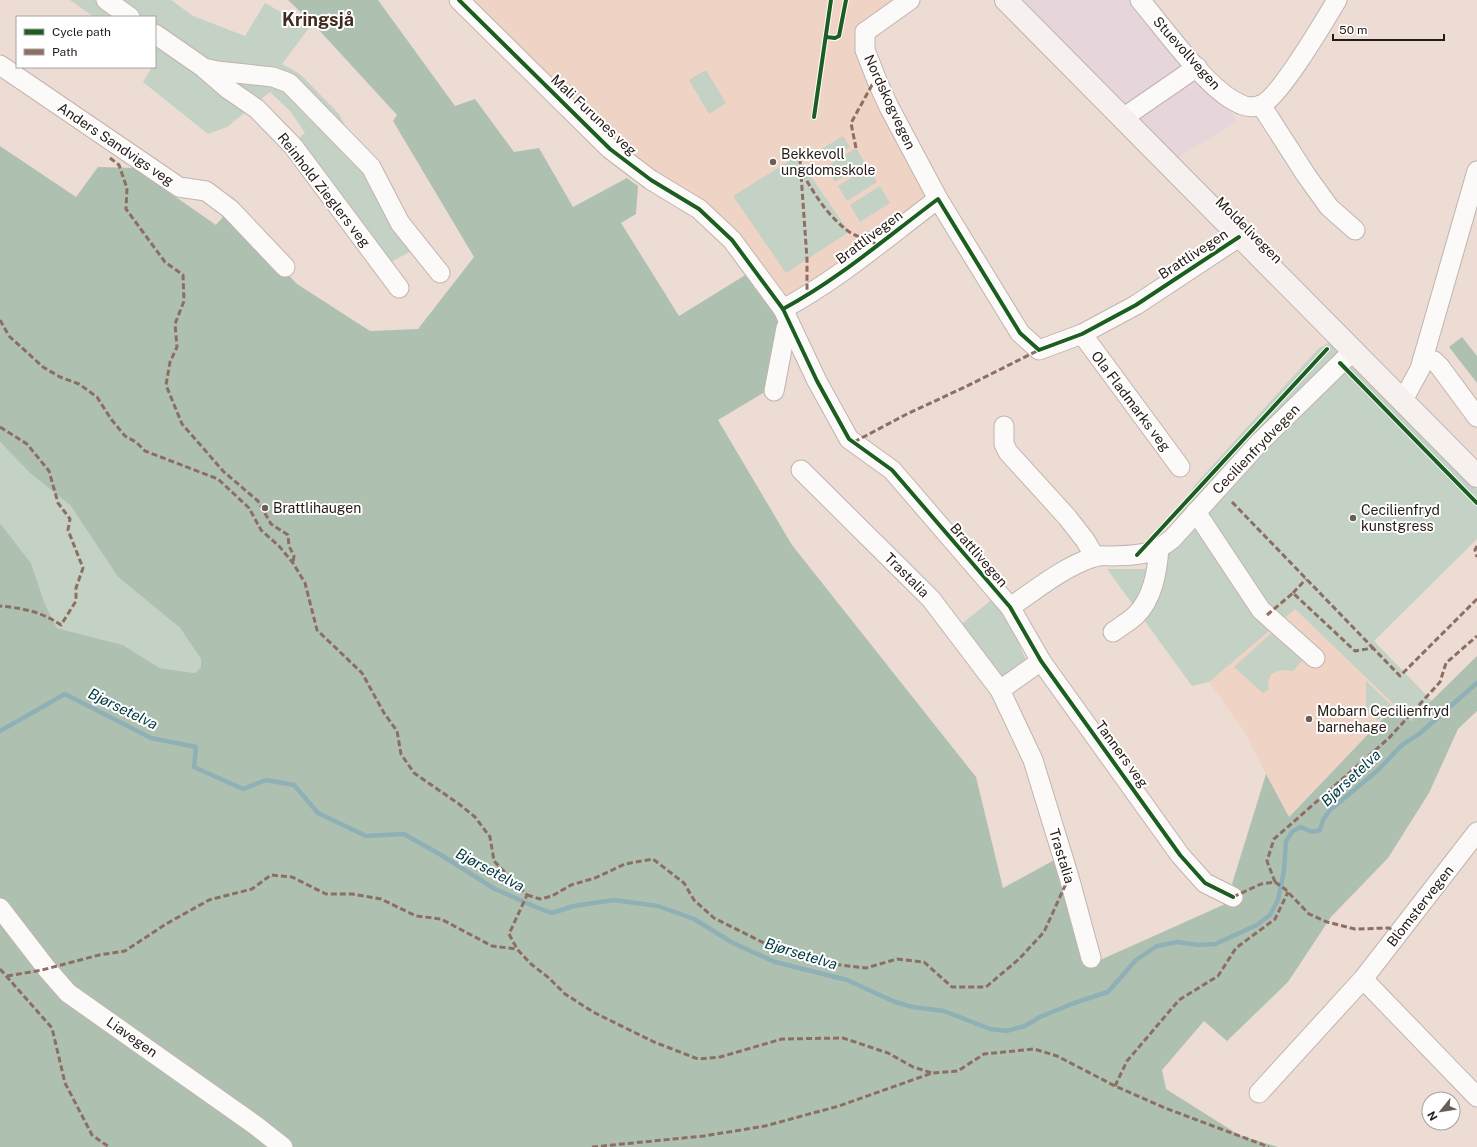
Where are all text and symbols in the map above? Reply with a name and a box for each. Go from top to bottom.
district label: Kringsjå [282,9,354,30]
street label: Stuevollvegen [1150,13,1224,93]
legend [16,16,156,68]
scale bar [1333,16,1444,42]
text: 50 m [1339,23,1367,37]
text: Cycle path [52,25,111,39]
text: Path [52,45,78,59]
street label: Nordskogvegen [861,52,919,152]
street label: Mali Furunes veg [548,71,640,159]
street label: Anders Sandvigs veg [55,99,177,189]
street label: Reinhold Zieglers veg [275,130,374,250]
place label: Bekkevoll ungdomsskole [781,146,876,178]
marker: Bekkevoll ungdomsskole [768,157,778,167]
street label: Moldelivegen [1212,193,1286,267]
street label: Brattlivegen [833,207,905,267]
street label: Brattlivegen [1155,226,1231,282]
street label: Ola Fladmarks veg [1088,348,1174,454]
street label: Cecilienfrydvegen [1209,401,1303,497]
place label: Brattlihaugen [273,500,361,516]
place label: Cecilienfryd kunstgress [1361,502,1440,534]
marker: Brattlihaugen [260,503,270,513]
marker: Cecilienfryd kunstgress [1348,513,1358,523]
street label: Brattlivegen [947,520,1011,590]
street label: Trastalia [881,549,933,601]
water label: Bjørsetelva [86,684,161,733]
place label: Mobarn Cecilienfryd barnehage [1317,703,1449,735]
marker: Mobarn Cecilienfryd barnehage [1304,714,1314,724]
street label: Tanners veg [1092,717,1152,791]
water label: Bjørsetelva [1317,746,1384,809]
street label: Trastalia [1046,827,1078,885]
water label: Bjørsetelva [453,844,527,895]
street label: Blomstervegen [1383,862,1457,950]
water label: Bjørsetelva [763,934,840,973]
street label: Liavegen [104,1014,160,1060]
north arrow [1421,1091,1461,1131]
text: N [1425,1109,1440,1123]

